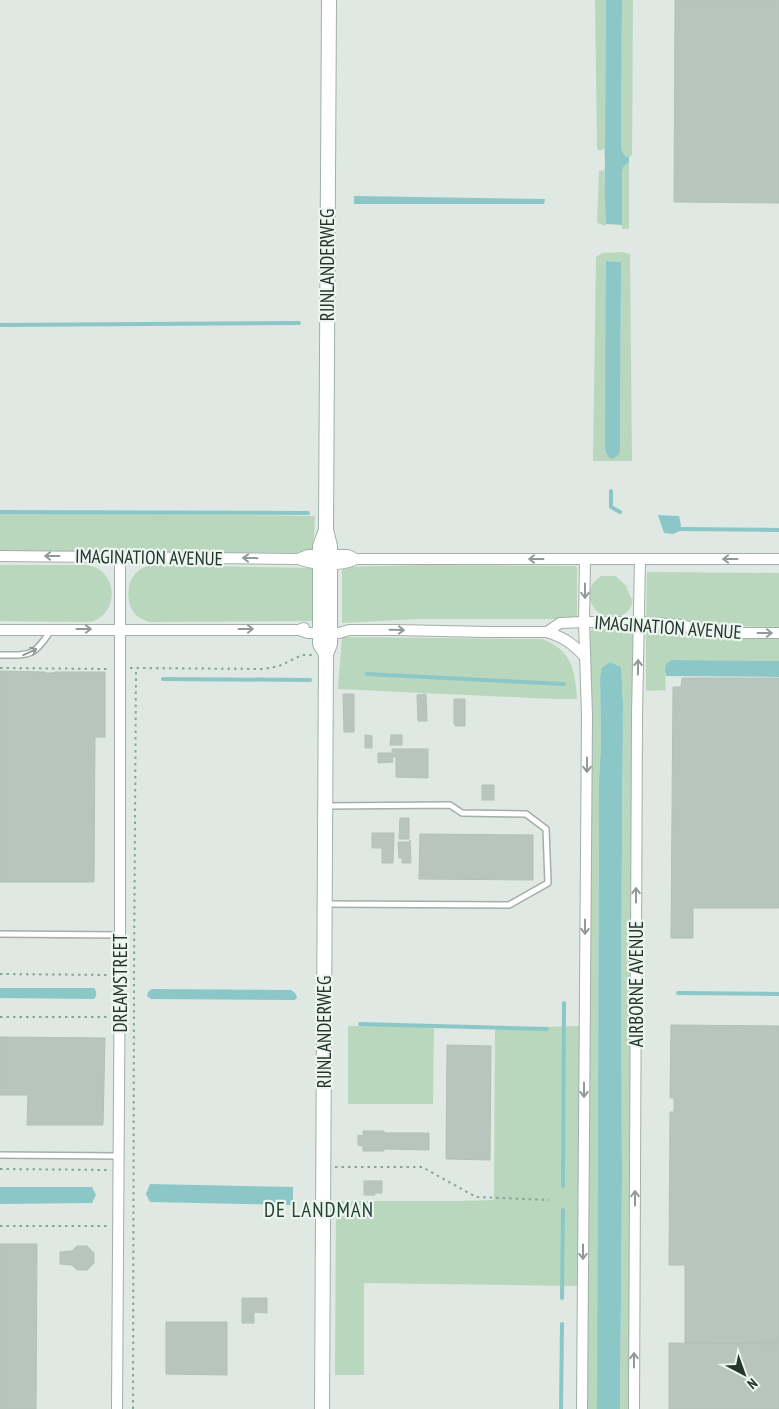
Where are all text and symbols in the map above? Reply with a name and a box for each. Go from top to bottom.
street label: RIJNLANDERWEG [315,209,339,321]
street label: IMAGINATION AVENUE [75,544,223,570]
one-way arrow [44,551,60,561]
one-way arrow [242,553,258,563]
one-way arrow [528,554,544,564]
one-way arrow [723,554,739,564]
one-way arrow [580,582,589,598]
street label: IMAGINATION AVENUE [594,610,742,644]
one-way arrow [75,624,91,634]
one-way arrow [238,624,254,634]
one-way arrow [389,625,405,635]
one-way arrow [756,628,773,638]
one-way arrow [23,646,38,656]
one-way arrow [633,659,643,676]
one-way arrow [582,757,591,773]
one-way arrow [631,888,641,904]
one-way arrow [580,919,590,935]
street label: AIRBORNE AVENUE [624,921,648,1047]
street label: DREAMSTREET [108,933,132,1032]
street label: RIJNLANDERWEG [312,976,336,1088]
one-way arrow [579,1082,589,1098]
one-way arrow [630,1190,640,1206]
district label: DE LANDMAN [264,1196,374,1223]
one-way arrow [578,1244,588,1260]
north arrow [719,1349,769,1399]
one-way arrow [629,1353,639,1369]
text: N [744,1375,761,1393]

